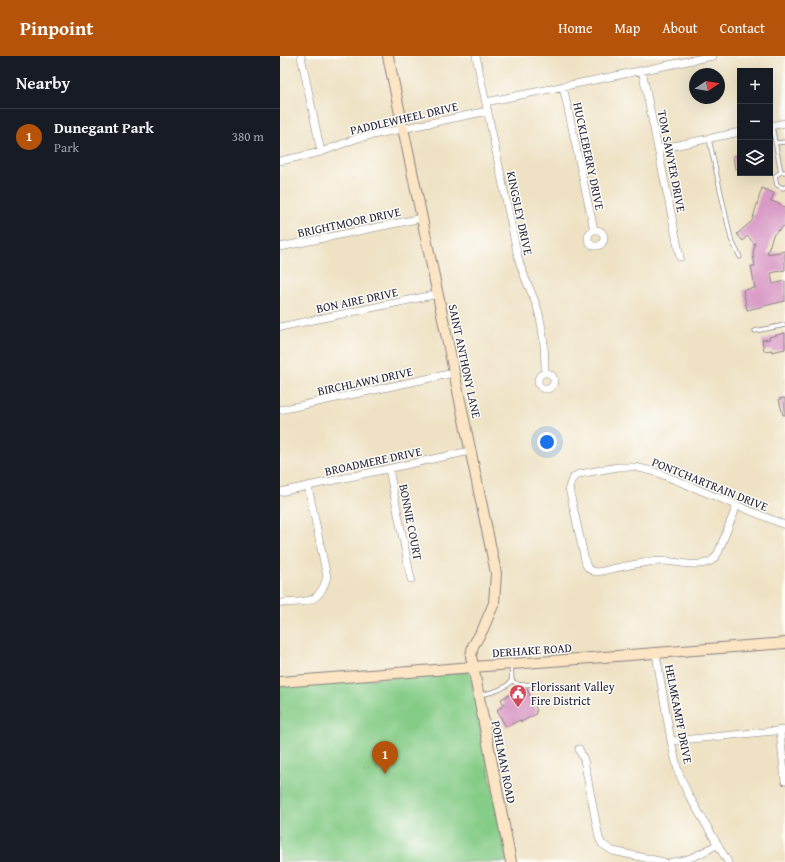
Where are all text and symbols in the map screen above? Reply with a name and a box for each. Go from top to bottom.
text: Pinpoint [20,14,93,42]
text: Home [558,18,593,38]
text: Map [615,18,640,38]
text: About [662,18,698,38]
text: Contact [720,18,765,38]
north arrow [689,68,725,104]
map controls [737,68,773,176]
button: + [737,68,773,104]
text: Nearby [16,70,70,95]
street label: PADDLEWHEEL DRIVE [348,97,460,139]
street label: HUCKLEBERRY DRIVE [569,101,609,211]
button: − [737,104,773,140]
street label: TOM SAWYER DRIVE [654,108,690,214]
text: Dunegant Park [54,117,154,138]
text: 1 [26,127,32,146]
text: 380 m [232,127,264,146]
text: Park [54,138,79,157]
button: layers [737,140,773,176]
street label: KINGSLEY DRIVE [503,170,537,256]
street label: BRIGHTMOOR DRIVE [296,203,402,241]
street label: BON AIRE DRIVE [315,283,399,317]
street label: SAINT ANTHONY LANE [445,303,485,419]
street label: BIRCHLAWN DRIVE [316,363,414,399]
your location [537,432,557,452]
street label: BROADMERE DRIVE [323,442,423,480]
street label: PONTCHARTRAIN DRIVE [649,453,771,515]
street label: BONNIE COURT [395,482,427,562]
street label: DERHAKE ROAD [492,639,572,661]
street label: HELMKAMPF DRIVE [661,663,697,765]
place label: Florissant Valley Fire District [531,678,615,709]
public building icon: Florissant Valley Fire District [508,683,528,708]
street label: POHLMAN ROAD [488,719,520,805]
pin: 1 [372,741,398,774]

